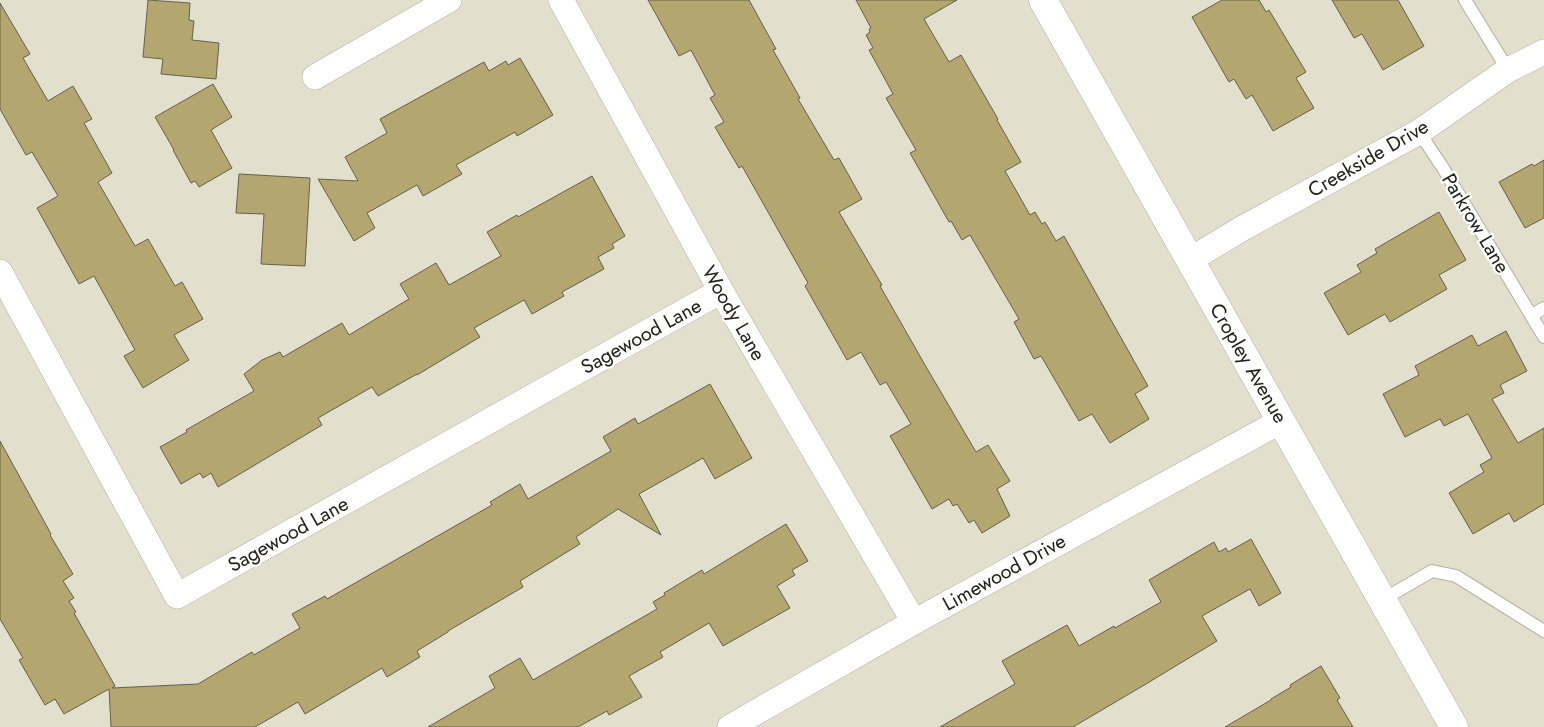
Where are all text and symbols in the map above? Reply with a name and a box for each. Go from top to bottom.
street label: Creekside Drive [1303,112,1434,205]
street label: Parkrow Lane [1434,168,1517,279]
street label: Woody Lane [695,260,773,366]
street label: Sagewood Lane [576,291,707,382]
street label: Cropley Avenue [1202,298,1295,429]
street label: Sagewood Lane [223,489,354,580]
street label: Limewood Drive [937,527,1071,618]

